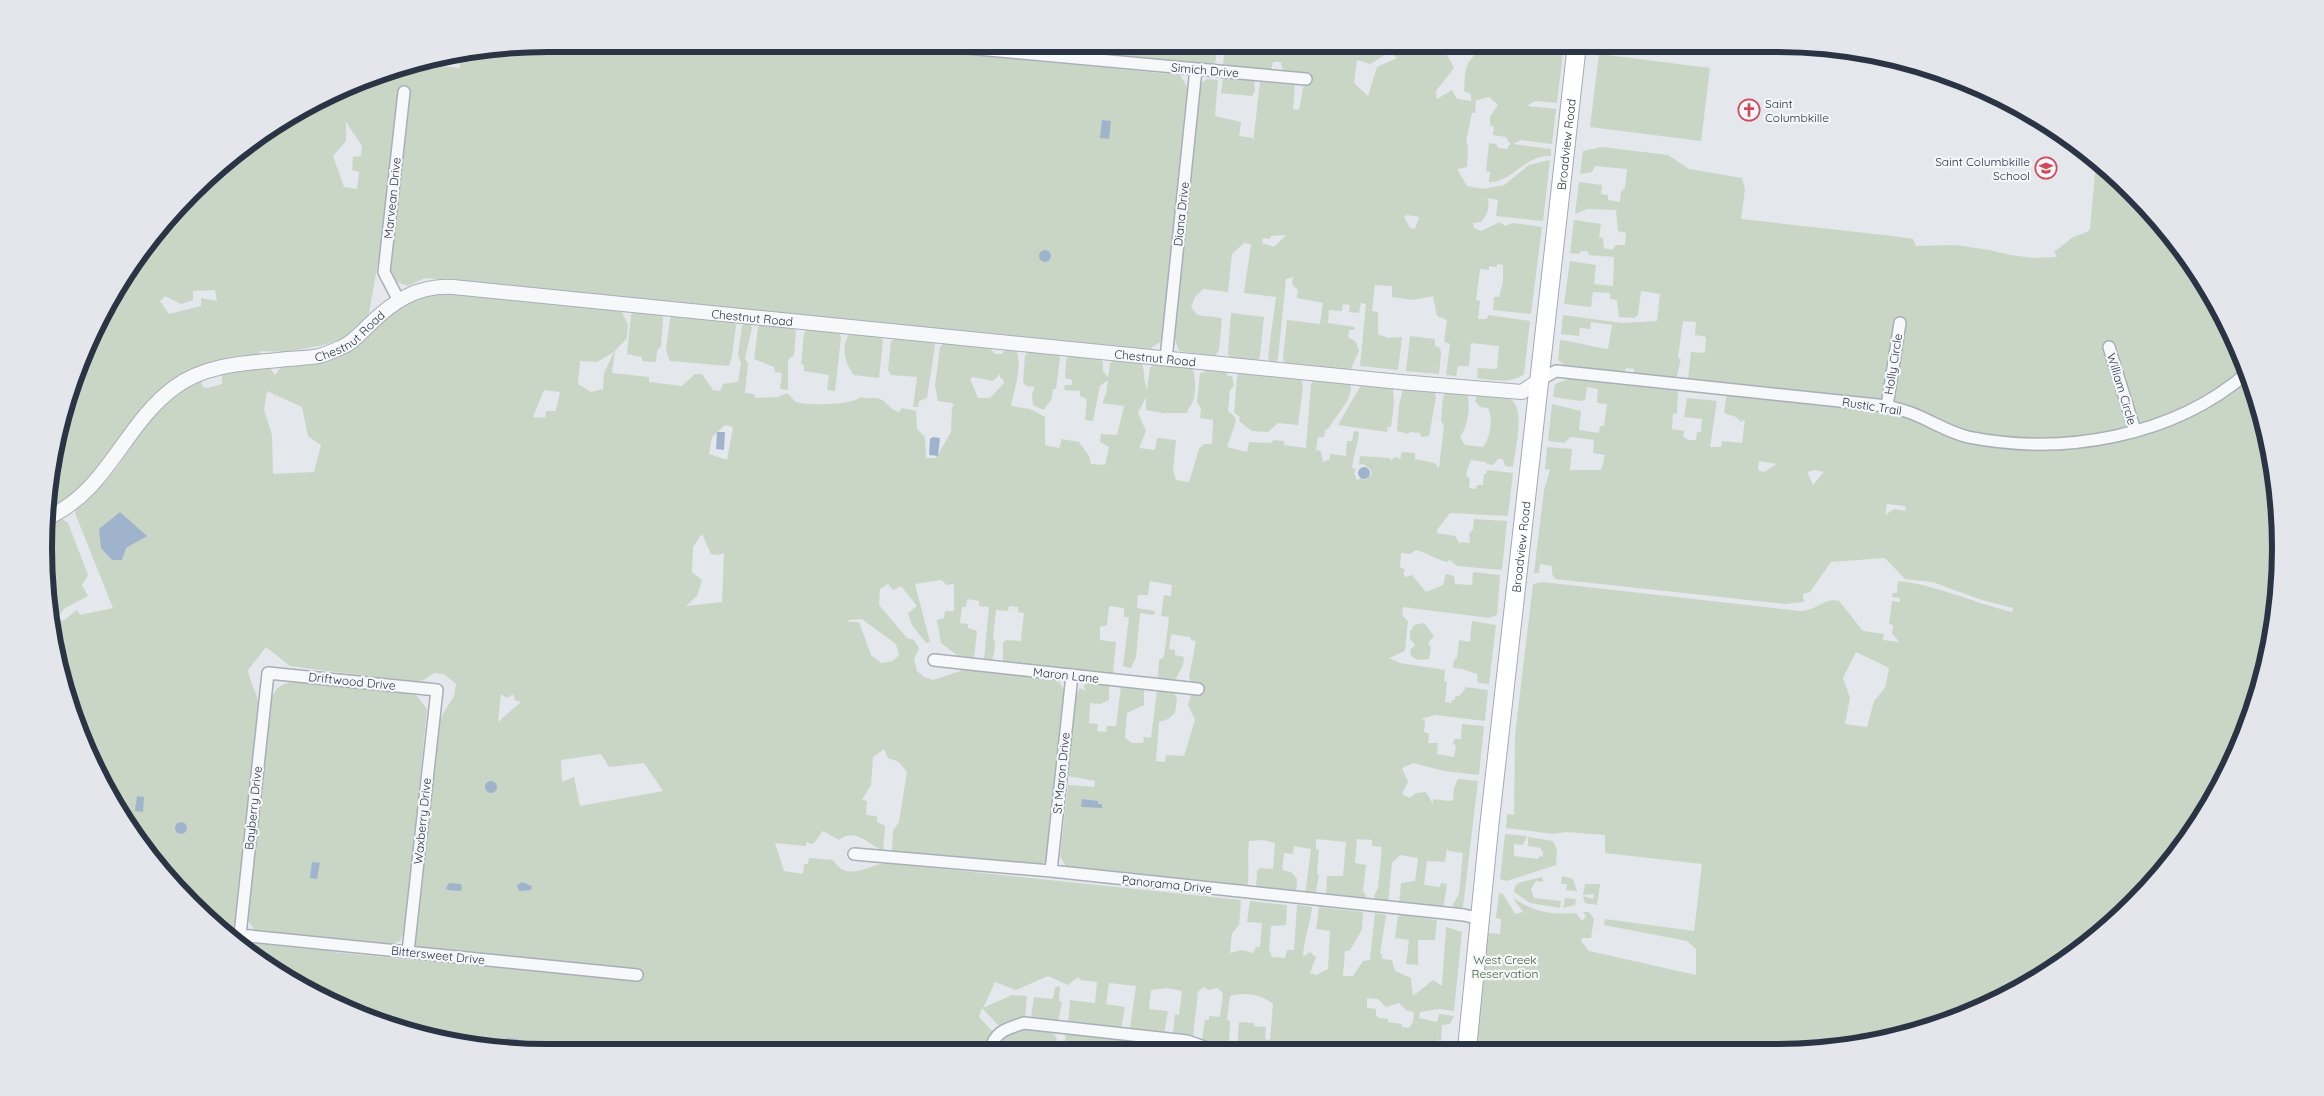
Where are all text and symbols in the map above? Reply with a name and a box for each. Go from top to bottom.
street label: Simich Drive [1170,60,1240,80]
place label: Saint Columbkille [1765,96,1829,125]
street label: Broadview Road [1553,98,1578,191]
church icon: Saint Columbkille [1737,98,1761,122]
place label: Saint Columbkille School [1935,154,2030,183]
street label: Marvean Drive [380,156,404,240]
school or university icon: Saint Columbkille School [2034,156,2058,180]
street label: Diana Drive [1170,181,1192,247]
street label: Chestnut Road [711,305,794,329]
street label: Chestnut Road [313,307,387,364]
street label: Holly Circle [1881,332,1905,396]
street label: Chestnut Road [1114,346,1197,369]
street label: William Circle [2104,351,2140,427]
street label: Rustic Trail [1841,394,1903,418]
street label: Broadview Road [1508,500,1533,593]
street label: Maron Lane [1032,664,1100,686]
street label: Driftwood Drive [308,669,397,693]
street label: St Maron Drive [1049,731,1073,815]
street label: Bayberry Drive [241,765,265,851]
street label: Waxberry Drive [410,777,434,865]
street label: Panorama Drive [1121,872,1213,896]
street label: Bittersweet Drive [390,943,486,967]
park label: West Creek Reservation [1472,952,1538,981]

